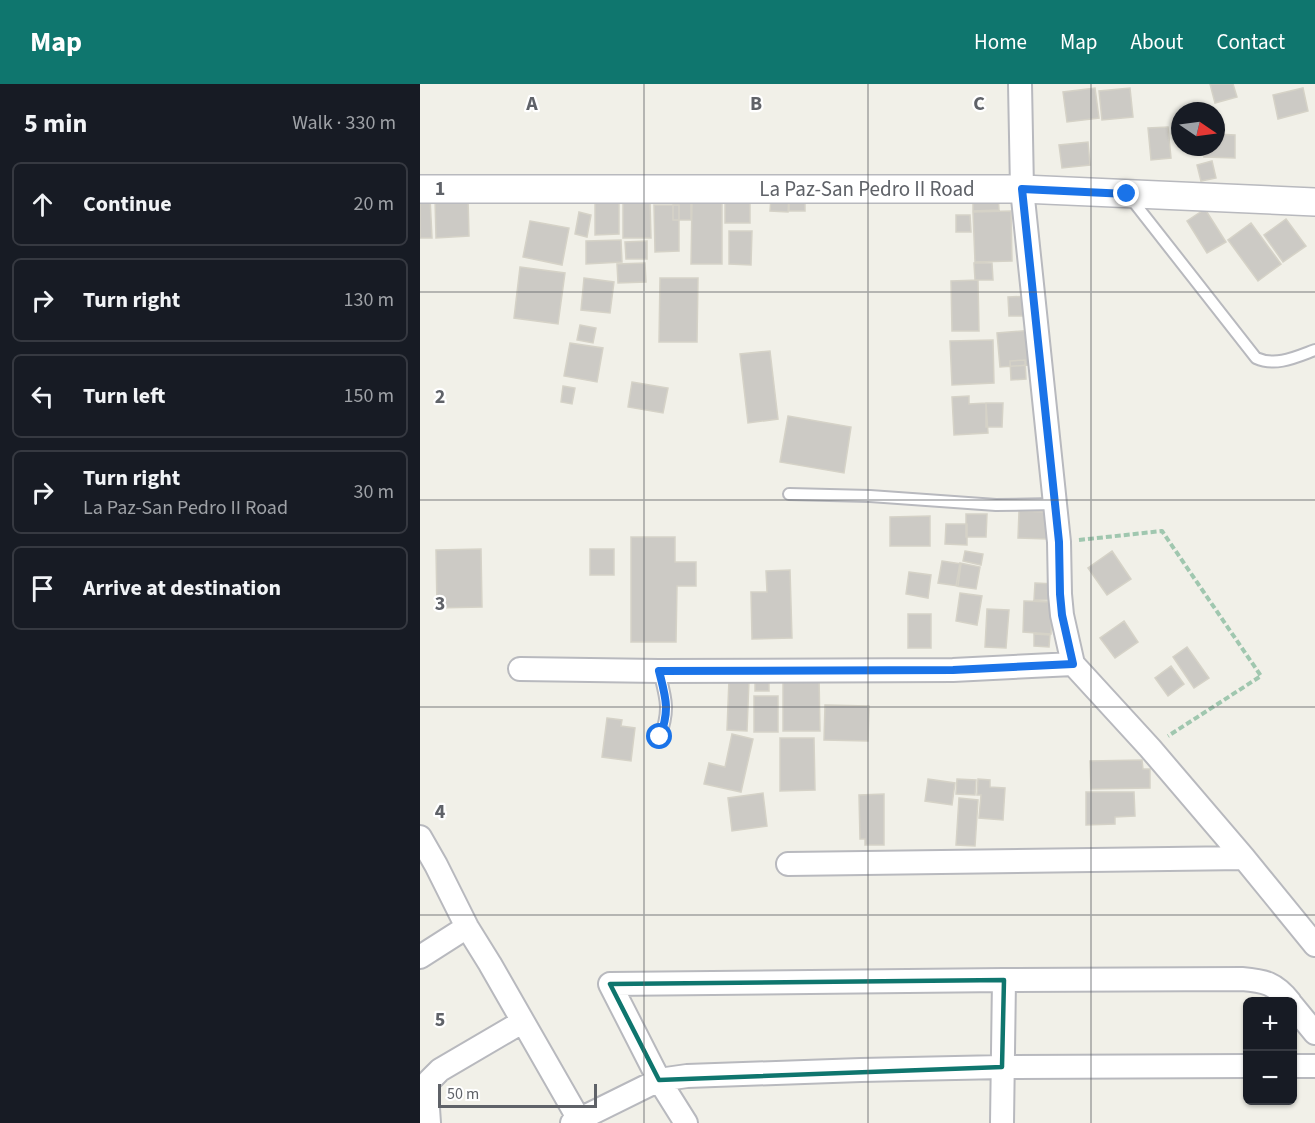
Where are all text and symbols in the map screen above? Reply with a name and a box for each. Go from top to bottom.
text: Map [30,22,82,62]
text: Home [974,27,1027,57]
text: Map [1060,27,1098,57]
text: About [1131,27,1183,57]
text: Contact [1216,27,1285,57]
text: A [525,90,538,118]
text: B [750,90,762,118]
text: C [973,90,985,118]
north arrow [1171,102,1225,156]
text: 5 min [24,105,87,142]
text: Walk · 330 m [292,109,396,137]
street label: La Paz-San Pedro II Road [759,174,975,204]
text: 1 [435,175,445,203]
route end [1113,180,1139,206]
icon: ahead [26,188,59,221]
text: Continue [83,188,172,220]
text: 20 m [354,190,394,218]
icon: right [26,284,59,317]
text: Turn right [83,284,180,316]
text: 130 m [344,286,394,314]
icon: left [26,380,59,413]
text: Turn left [83,380,165,412]
text: 150 m [344,382,394,410]
text: 2 [435,383,445,411]
text: Turn right [83,462,180,494]
icon: right [26,476,59,509]
text: 30 m [354,478,394,506]
text: La Paz-San Pedro II Road [83,494,288,522]
icon: arrive [26,572,59,605]
text: Arrive at destination [83,572,281,604]
text: 3 [435,590,445,618]
route start [646,723,672,749]
text: 4 [435,798,446,826]
map controls [1243,997,1297,1105]
button: + [1243,997,1297,1051]
text: 5 [435,1006,445,1034]
button: − [1243,1051,1297,1105]
scale bar [438,1081,597,1108]
text: 50 m [447,1083,479,1105]

